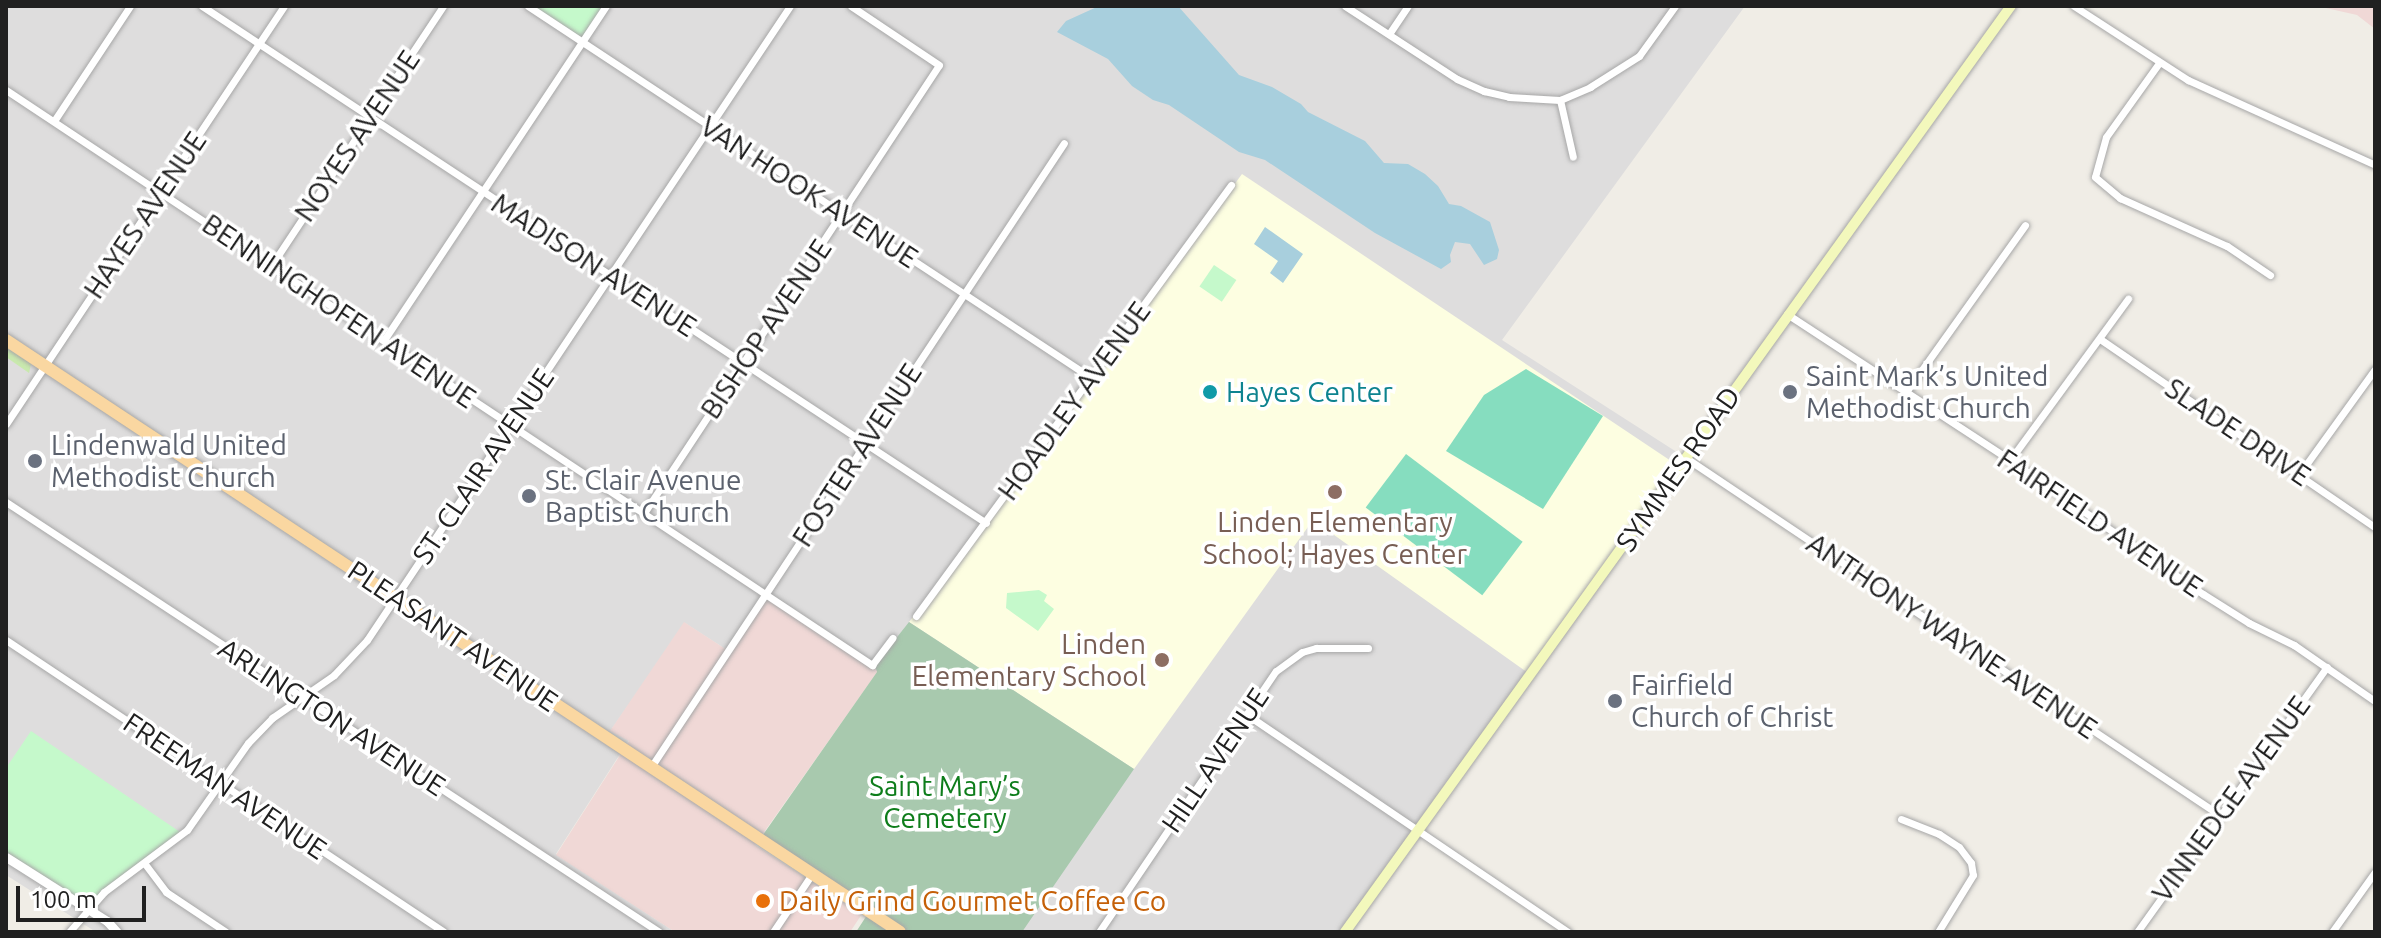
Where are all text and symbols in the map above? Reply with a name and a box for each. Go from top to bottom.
street label: NOYES AVENUE [287,44,427,228]
street label: VAN HOOK AVENUE [694,109,924,275]
street label: HAYES AVENUE [77,125,213,305]
street label: MADISON AVENUE [485,186,703,344]
street label: BENNINGHOFEN AVENUE [196,207,482,415]
street label: BISHOP AVENUE [694,233,838,425]
street label: HOADLEY AVENUE [991,295,1157,507]
street label: FOSTER AVENUE [785,357,929,553]
place label: Saint Mark’s United Methodist Church [1806,359,2048,425]
street label: ST. CLAIR AVENUE [405,362,561,570]
street label: SLADE DRIVE [2159,371,2317,493]
place label: Hayes Center [1226,375,1393,409]
street label: SYMMES ROAD [1609,380,1747,558]
marker: Hayes Center [1201,383,1219,401]
marker: Saint Mark’s United Methodist Church [1781,383,1799,401]
place label: Lindenwald United Methodist Church [51,428,287,494]
street label: FAIRFIELD AVENUE [1991,442,2209,604]
marker: Lindenwald United Methodist Church [26,452,44,470]
place label: St. Clair Avenue Baptist Church [545,463,741,529]
marker: Linden Elementary School; Hayes Center [1326,483,1344,501]
marker: St. Clair Avenue Baptist Church [520,487,538,505]
place label: Linden Elementary School; Hayes Center [1203,505,1467,571]
street label: ANTHONY WAYNE AVENUE [1801,526,2103,746]
street label: PLEASANT AVENUE [342,553,564,719]
place label: Linden Elementary School [912,627,1146,693]
street label: ARLINGTON AVENUE [212,631,452,803]
marker: Linden Elementary School [1153,651,1171,669]
place label: Fairfield Church of Christ [1631,668,1833,734]
street label: HILL AVENUE [1154,682,1276,838]
street label: VINNEDGE AVENUE [2145,690,2317,908]
marker: Fairfield Church of Christ [1606,692,1624,710]
street label: FREEMAN AVENUE [117,706,333,866]
park label: Saint Mary’s Cemetery [869,769,1021,835]
scale bar [20,870,150,920]
place label: Daily Grind Gourmet Coffee Co [779,884,1166,918]
text: 100 m [30,886,97,913]
marker: Daily Grind Gourmet Coffee Co [754,892,772,910]

